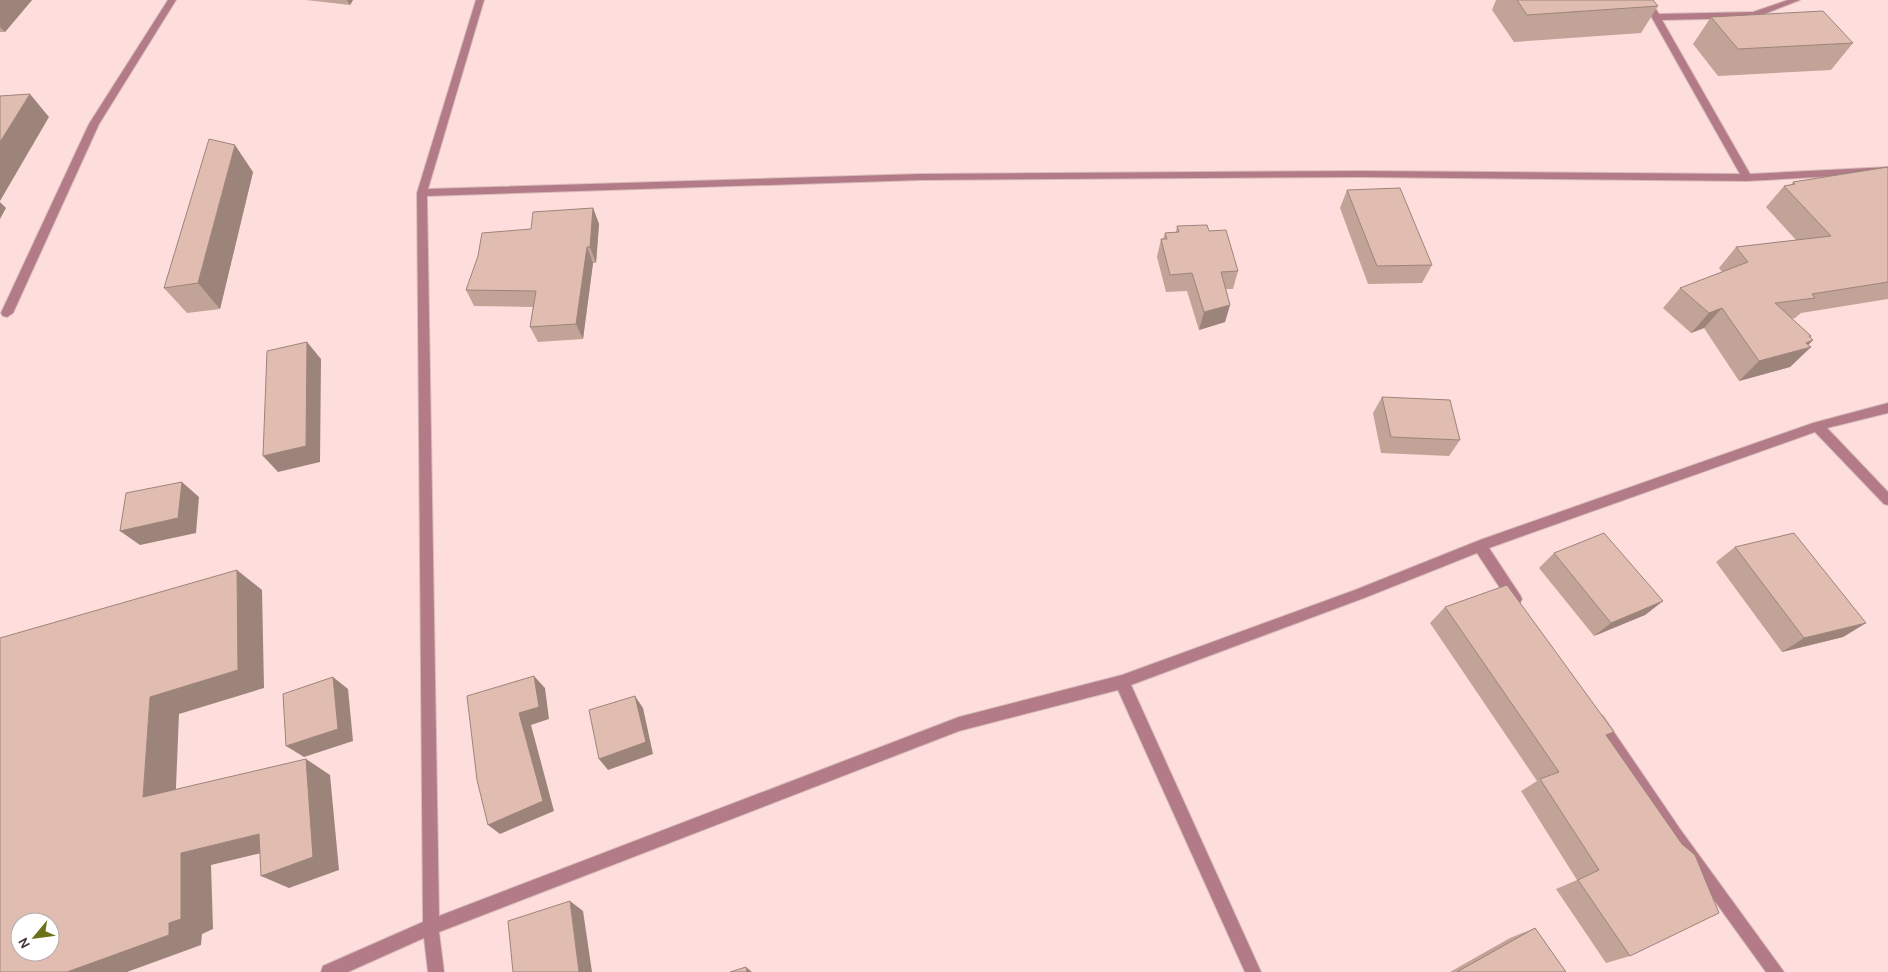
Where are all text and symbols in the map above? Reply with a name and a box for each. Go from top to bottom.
north arrow [10,912,60,962]
text: N [14,935,34,952]

